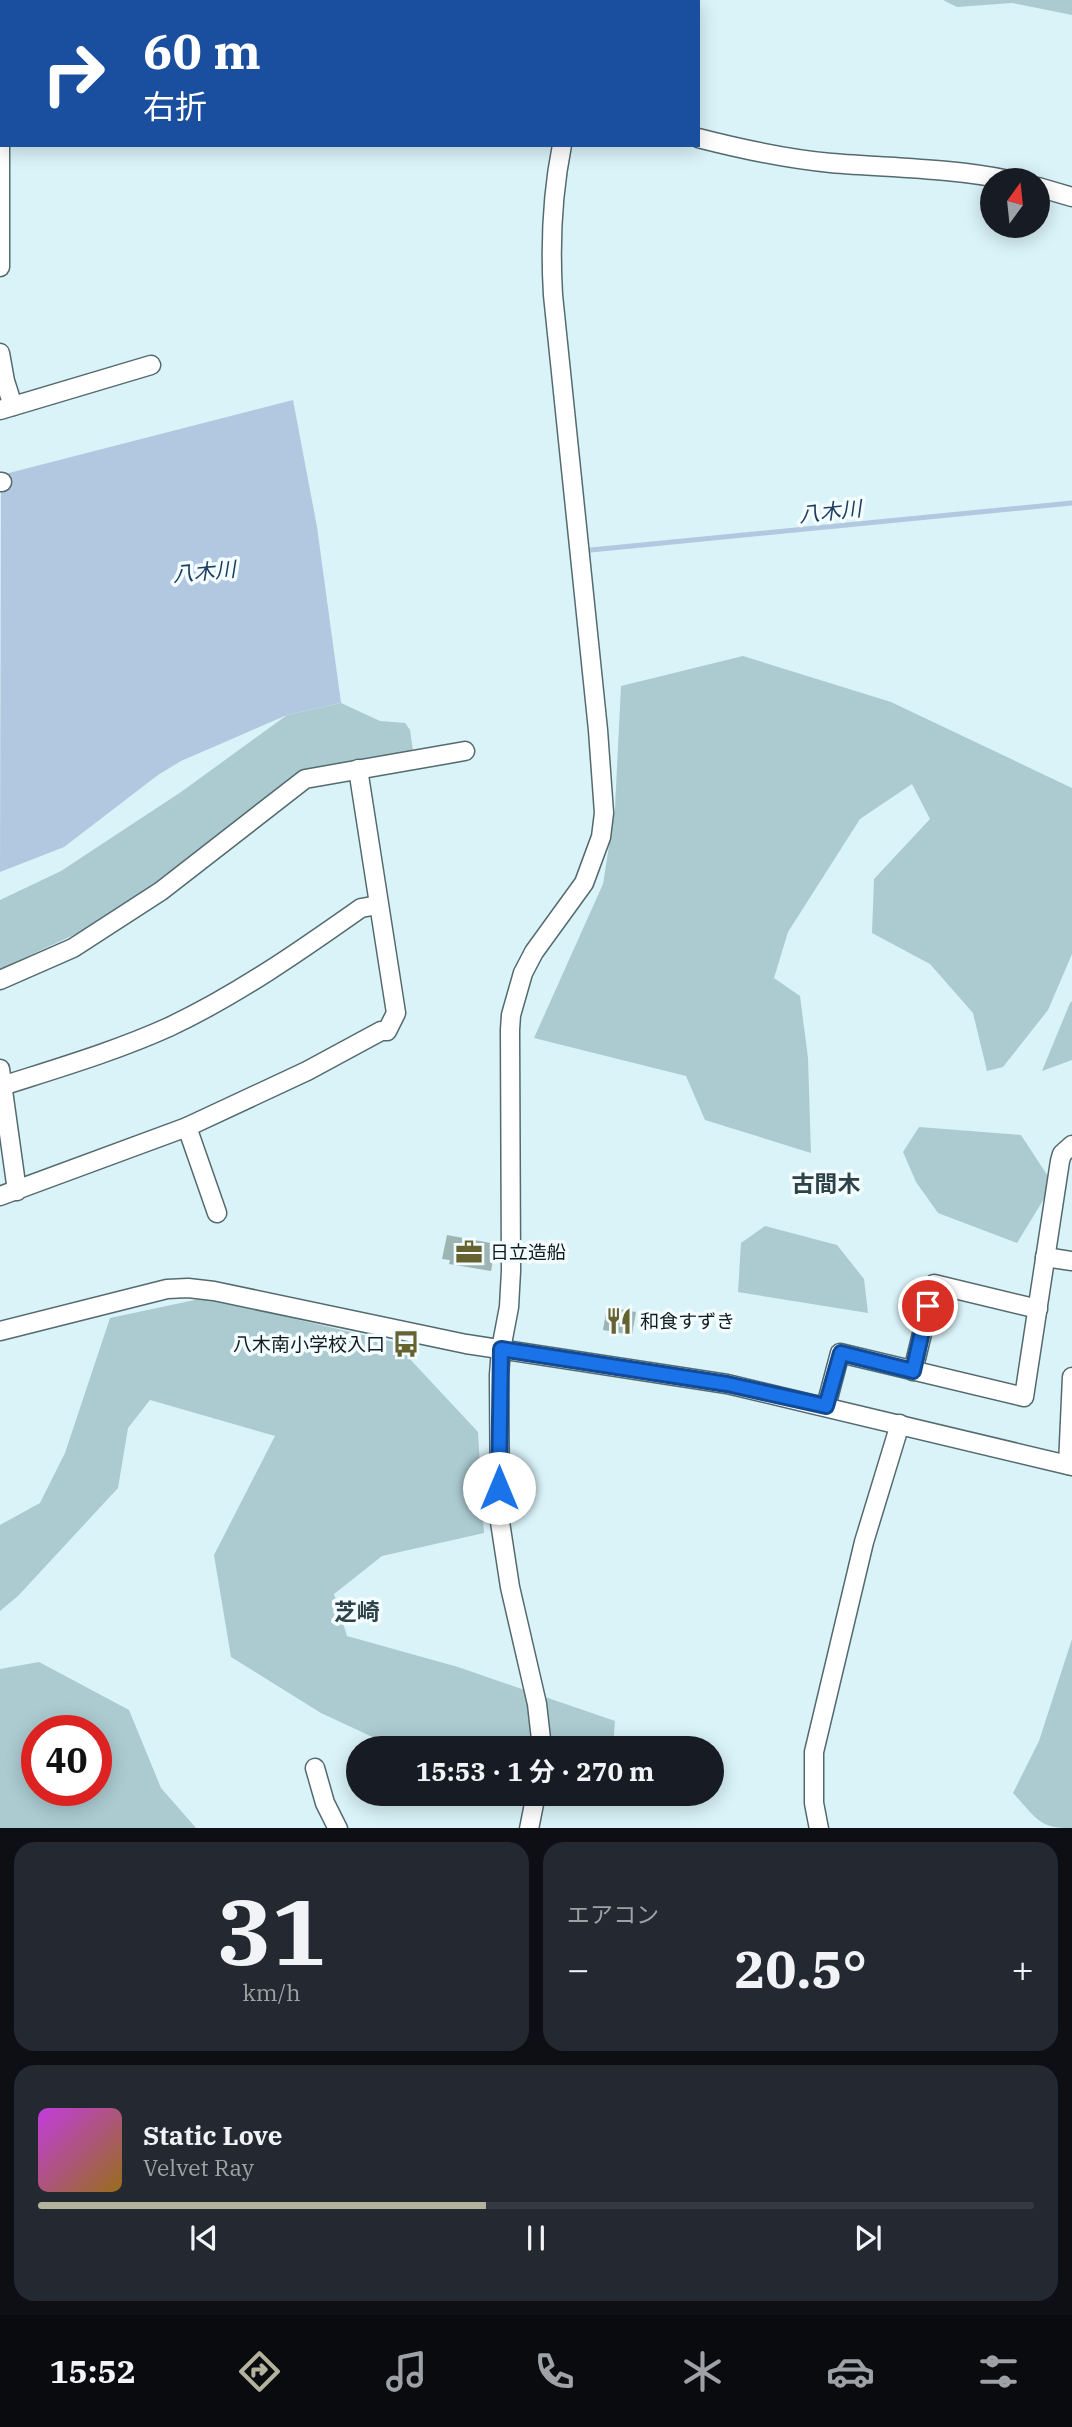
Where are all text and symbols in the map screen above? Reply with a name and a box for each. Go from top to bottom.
text: 60 m [143,19,261,82]
icon: right [28,28,119,119]
text: 右折 [143,85,207,127]
north arrow [980,168,1050,238]
map controls [980,168,1050,238]
water label: 八木川 [797,494,865,528]
water label: 八木川 [171,554,239,588]
district label: 古間木 [792,1168,861,1198]
office icon: 日立造船 [454,1237,484,1267]
place label: 日立造船 [490,1240,566,1264]
pin [898,1276,958,1336]
icon: arrive [909,1287,947,1325]
restaurant icon: 和食すずき [604,1306,634,1336]
place label: 和食すずき [640,1309,735,1333]
bus stop icon: 八木南小学校入口 [391,1329,421,1359]
place label: 八木南小学校入口 [233,1332,385,1356]
position arrow [462,1451,536,1525]
district label: 芝崎 [334,1596,380,1626]
speed limit sign: 40 [21,1715,112,1806]
text: 15:53 · 1 分 · 270 m [416,1754,654,1788]
text: 31 [217,1872,326,1990]
text: エアコン [567,1899,659,1929]
text: 20.5° [734,1935,867,2002]
text: − [567,1944,590,1993]
text: + [1011,1944,1034,1993]
text: km/h [242,1977,301,2007]
text: Static Love [143,2118,282,2152]
text: Velvet Ray [143,2152,254,2182]
icon: previous [185,2219,223,2257]
icon: pause [517,2219,555,2257]
icon: next [849,2219,887,2257]
icon: directions [235,2347,284,2396]
icon: music [382,2347,431,2396]
icon: phone [530,2347,579,2396]
icon: climate [678,2347,727,2396]
icon: car [826,2347,875,2396]
icon: filters [974,2347,1023,2396]
text: 15:52 [49,2350,136,2392]

